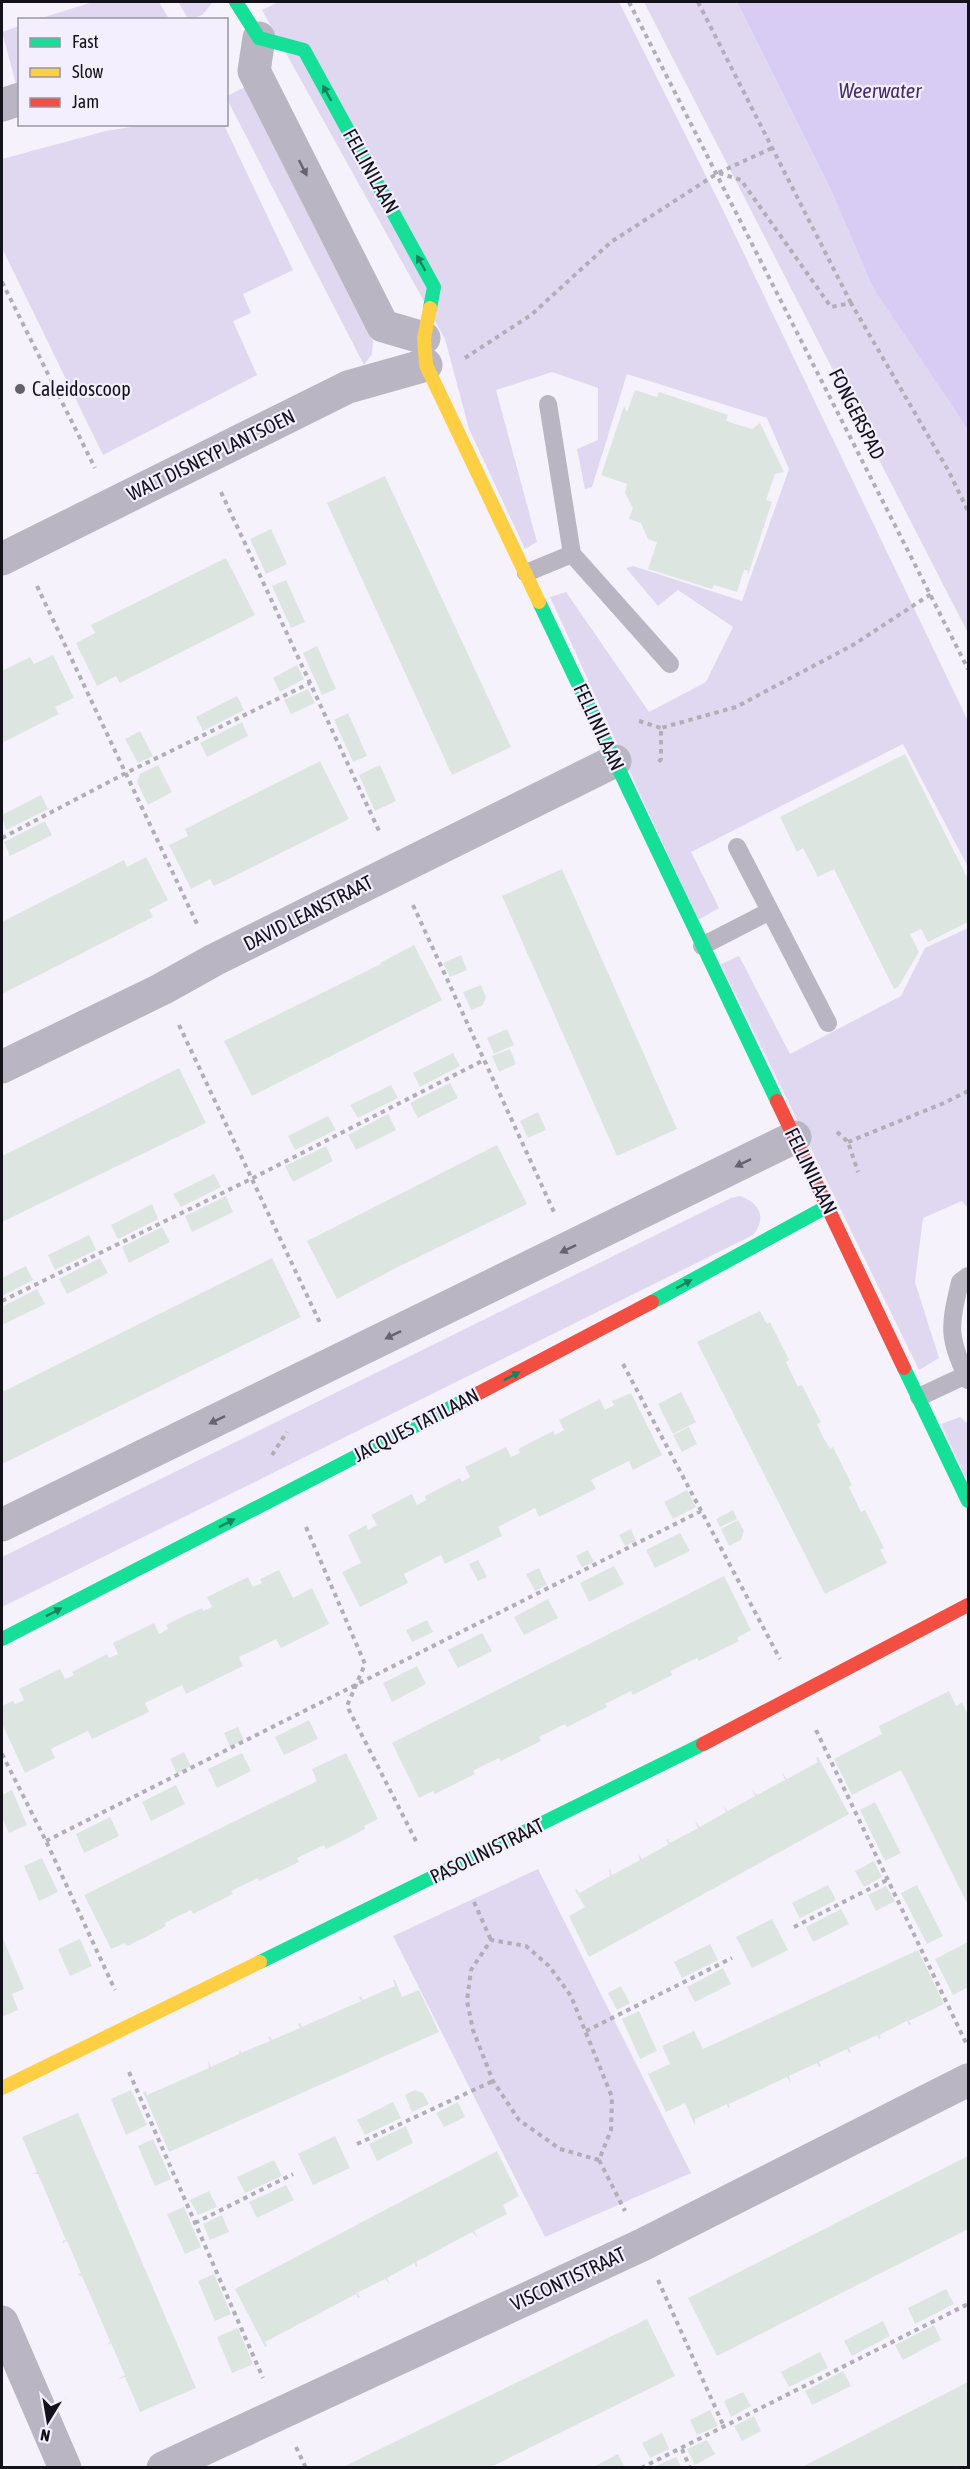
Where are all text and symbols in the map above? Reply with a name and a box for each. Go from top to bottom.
legend [18,18,228,126]
text: Fast [72,31,99,52]
text: Slow [72,61,103,82]
water label: Weerwater [838,78,922,102]
one-way arrow [322,84,332,101]
text: Jam [72,91,99,112]
street label: FELLINILAAN [339,124,404,217]
one-way arrow [298,160,308,177]
one-way arrow [416,254,426,271]
street label: FONGERSPAD [825,364,890,463]
place label: Caleidoscoop [32,377,131,400]
marker: Caleidoscoop [13,382,27,396]
street label: WALT DISNEYPLANTSOEN [123,404,298,505]
street label: FELLINILAAN [569,680,630,774]
street label: DAVID LEANSTRAAT [239,870,376,955]
street label: FELLINILAAN [781,1124,842,1218]
one-way arrow [734,1159,751,1168]
one-way arrow [559,1245,576,1254]
one-way arrow [676,1279,693,1289]
one-way arrow [384,1330,401,1340]
one-way arrow [504,1371,521,1380]
street label: JACQUES TATILAAN [349,1383,482,1466]
one-way arrow [209,1416,226,1425]
one-way arrow [218,1518,236,1528]
one-way arrow [45,1607,62,1617]
street label: PASOLINISTRAAT [426,1813,547,1888]
street label: VISCONTISTRAAT [507,2242,629,2315]
north arrow [18,2391,78,2451]
text: N [39,2426,51,2445]

